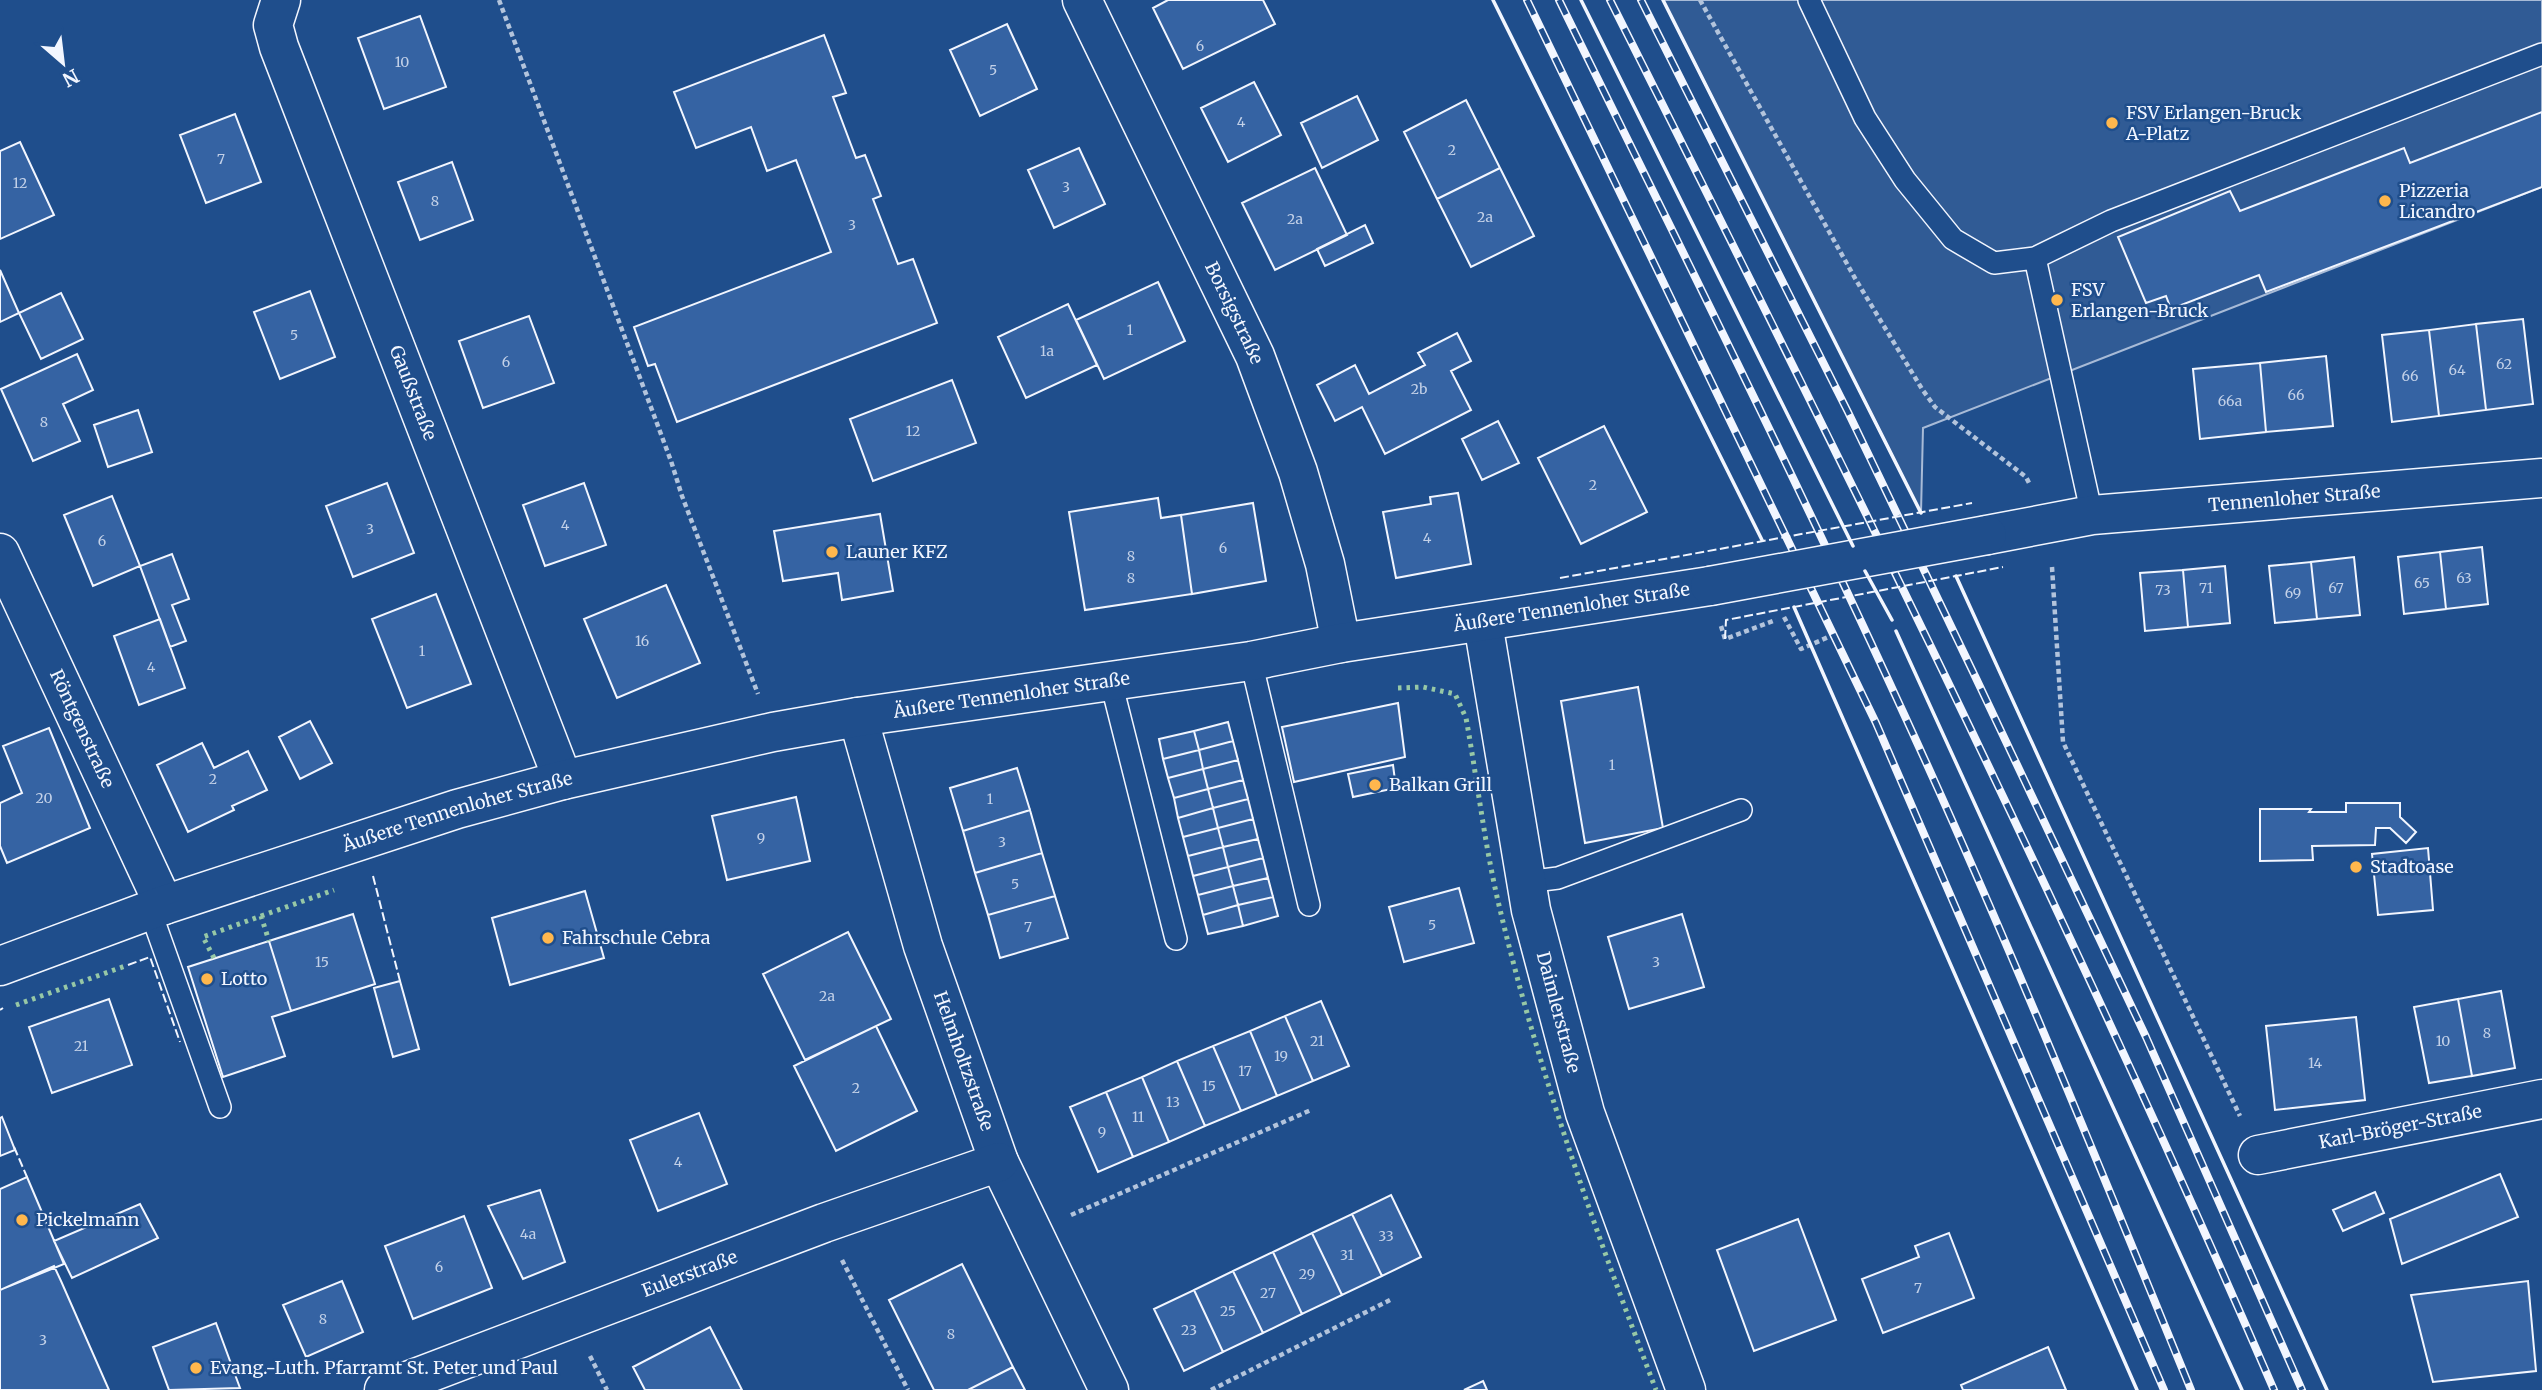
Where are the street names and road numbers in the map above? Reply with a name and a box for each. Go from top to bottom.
street label: Borsigstraße [1200,258,1269,367]
street label: Gaußstraße [385,342,442,444]
street label: Tennenloher Straße [2207,479,2381,516]
street label: Äußere Tennenloher Straße [1451,577,1691,637]
street label: Röntgenstraße [45,666,120,792]
street label: Äußere Tennenloher Straße [891,666,1131,723]
street label: Äußere Tennenloher Straße [339,766,574,857]
street label: Daimlerstraße [1532,949,1586,1076]
street label: Helmholtzstraße [929,988,999,1134]
street label: Karl-Bröger-Straße [2317,1099,2484,1154]
street label: Eulerstraße [639,1245,741,1302]

